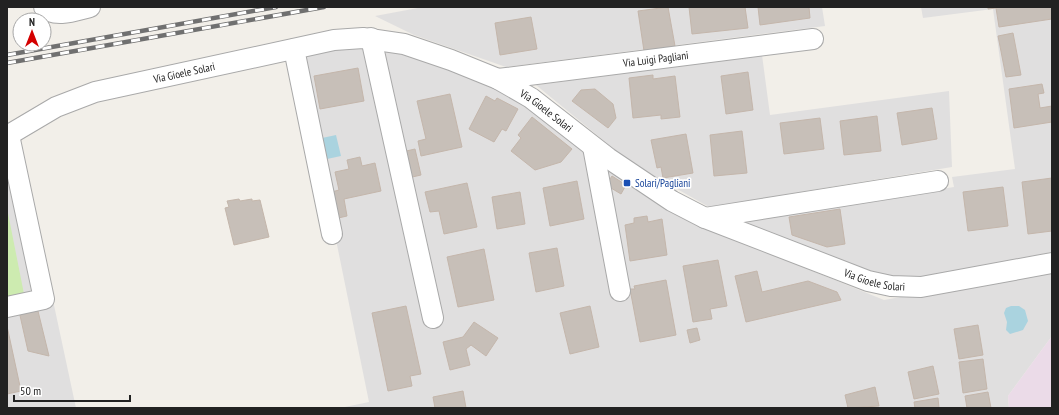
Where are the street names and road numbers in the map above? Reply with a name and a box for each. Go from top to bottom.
street label: Via Luigi Pagliani [621,48,689,70]
street label: Via Gioele Solari [151,59,216,86]
street label: Via Gioele Solari [517,86,576,135]
street label: Via Gioele Solari [841,265,905,293]

